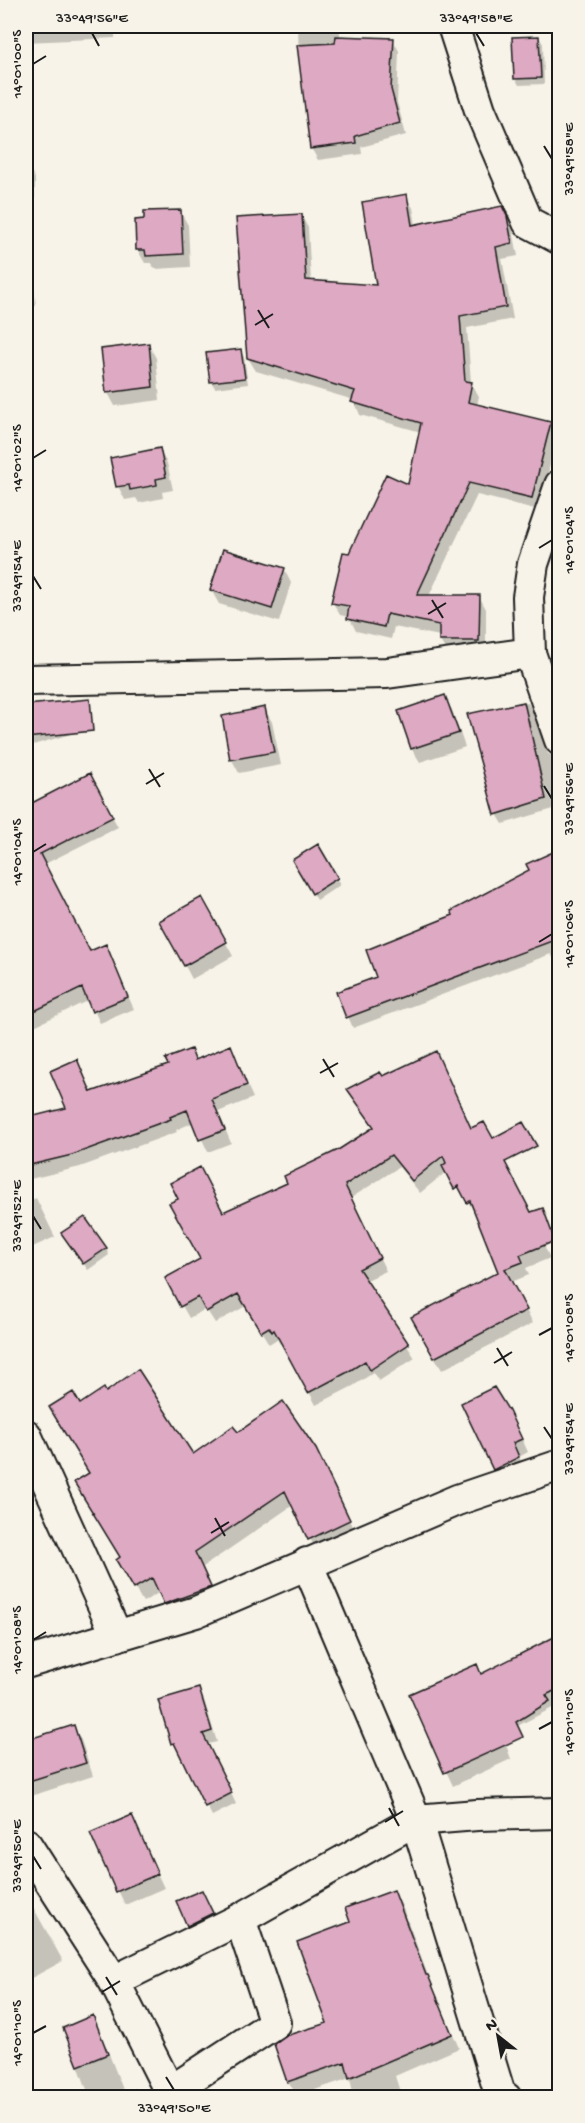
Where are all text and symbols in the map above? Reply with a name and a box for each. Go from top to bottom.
text: 33°49'56"E [55,10,129,28]
text: 33°49'58"E [439,10,513,28]
text: 14°01'00"S [9,30,27,99]
text: 33°49'58"E [561,122,579,196]
text: 14°01'02"S [9,424,27,493]
text: 14°01'04"S [561,506,579,575]
text: 33°49'54"E [9,540,27,613]
text: 33°49'56"E [561,762,579,836]
text: 14°01'04"S [9,818,27,887]
text: 14°01'06"S [561,900,579,969]
text: 33°49'52"E [9,1180,27,1253]
text: 14°01'08"S [561,1294,579,1363]
text: 33°49'54"E [561,1403,579,1476]
text: 14°01'08"S [9,1606,27,1675]
text: 14°01'10"S [561,1689,579,1756]
text: 33°49'50"E [9,1819,27,1893]
text: 14°01'10"S [9,2000,27,2067]
north arrow [468,2006,528,2066]
text: N [483,2015,502,2037]
text: 33°49'50"E [137,2100,211,2118]

